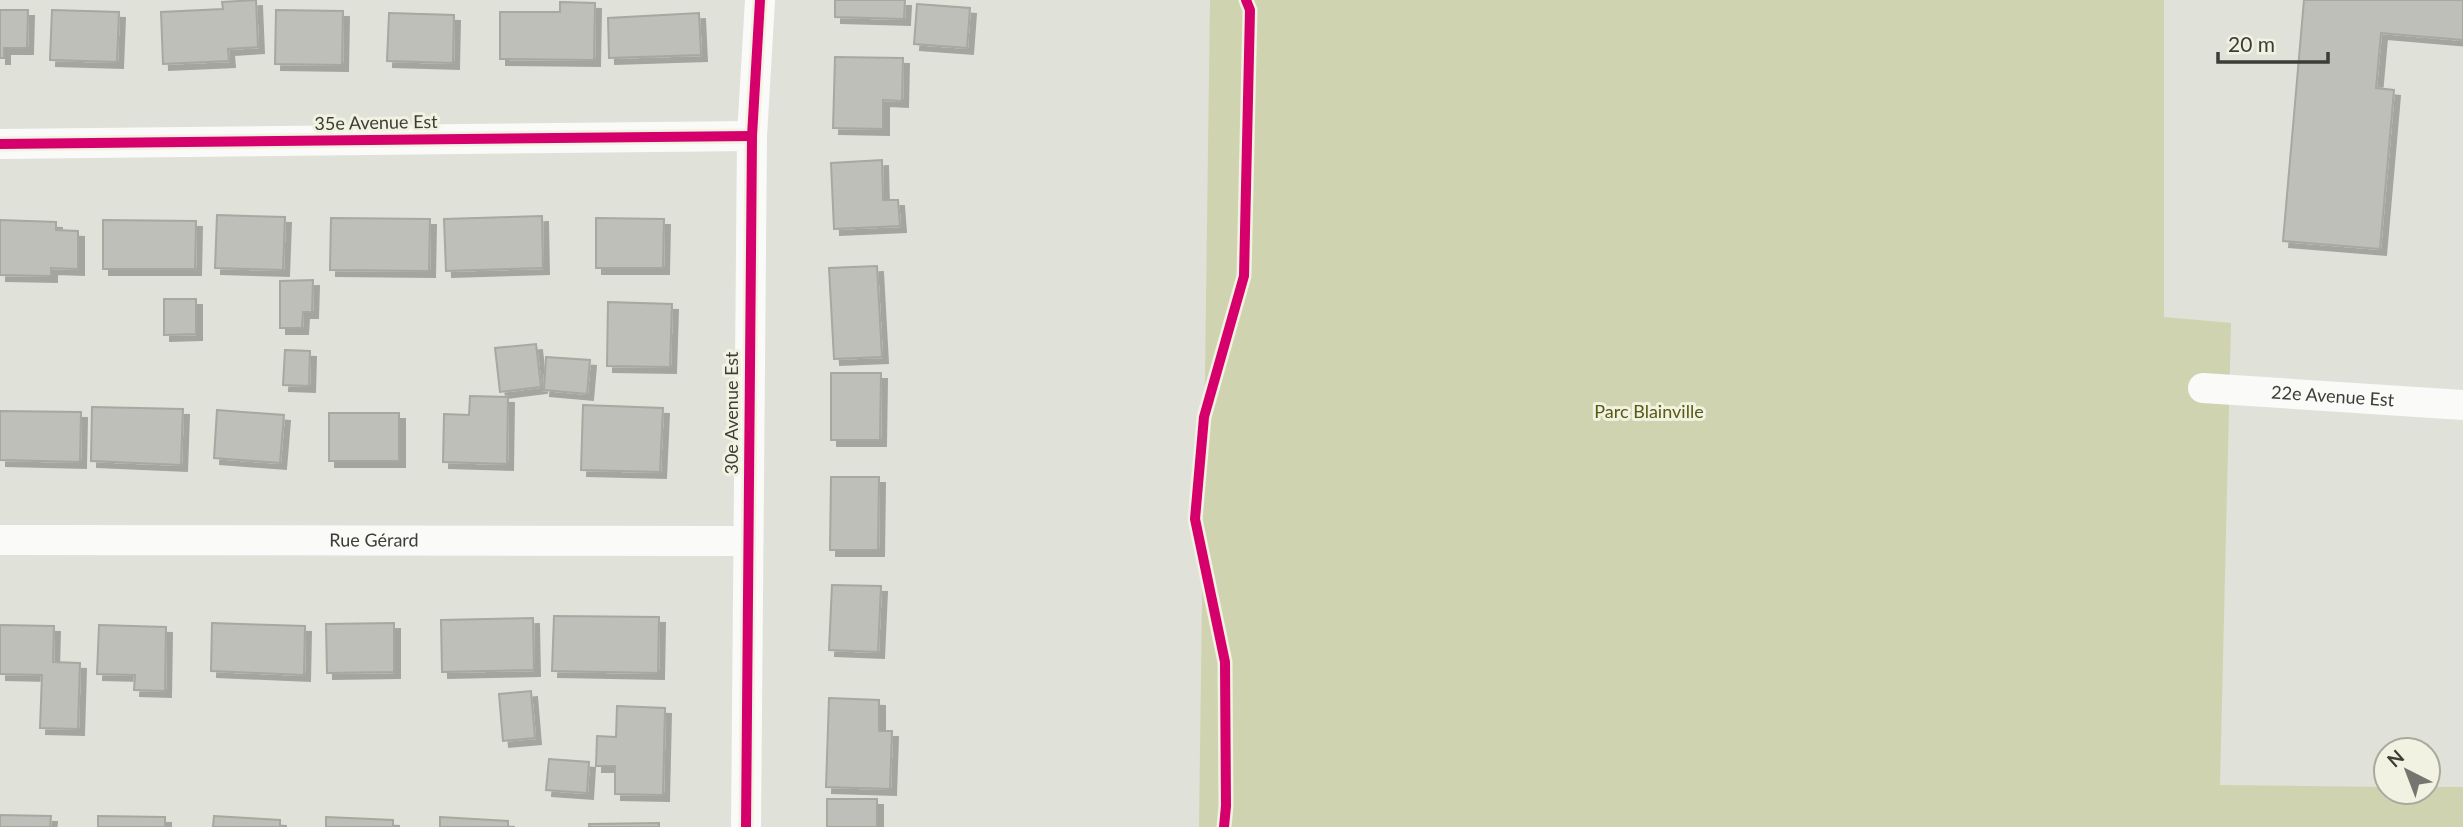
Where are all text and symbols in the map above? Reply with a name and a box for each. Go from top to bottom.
scale bar [2218,21,2328,65]
text: 20 m [2228,31,2275,56]
street label: 35e Avenue Est [314,110,438,134]
street label: 30e Avenue Est [720,351,742,475]
street label: 22e Avenue Est [2271,380,2396,411]
park label: Parc Blainville [1594,400,1704,422]
street label: Rue Gérard [329,528,419,551]
north arrow [2372,736,2442,806]
text: N [2382,745,2408,771]

